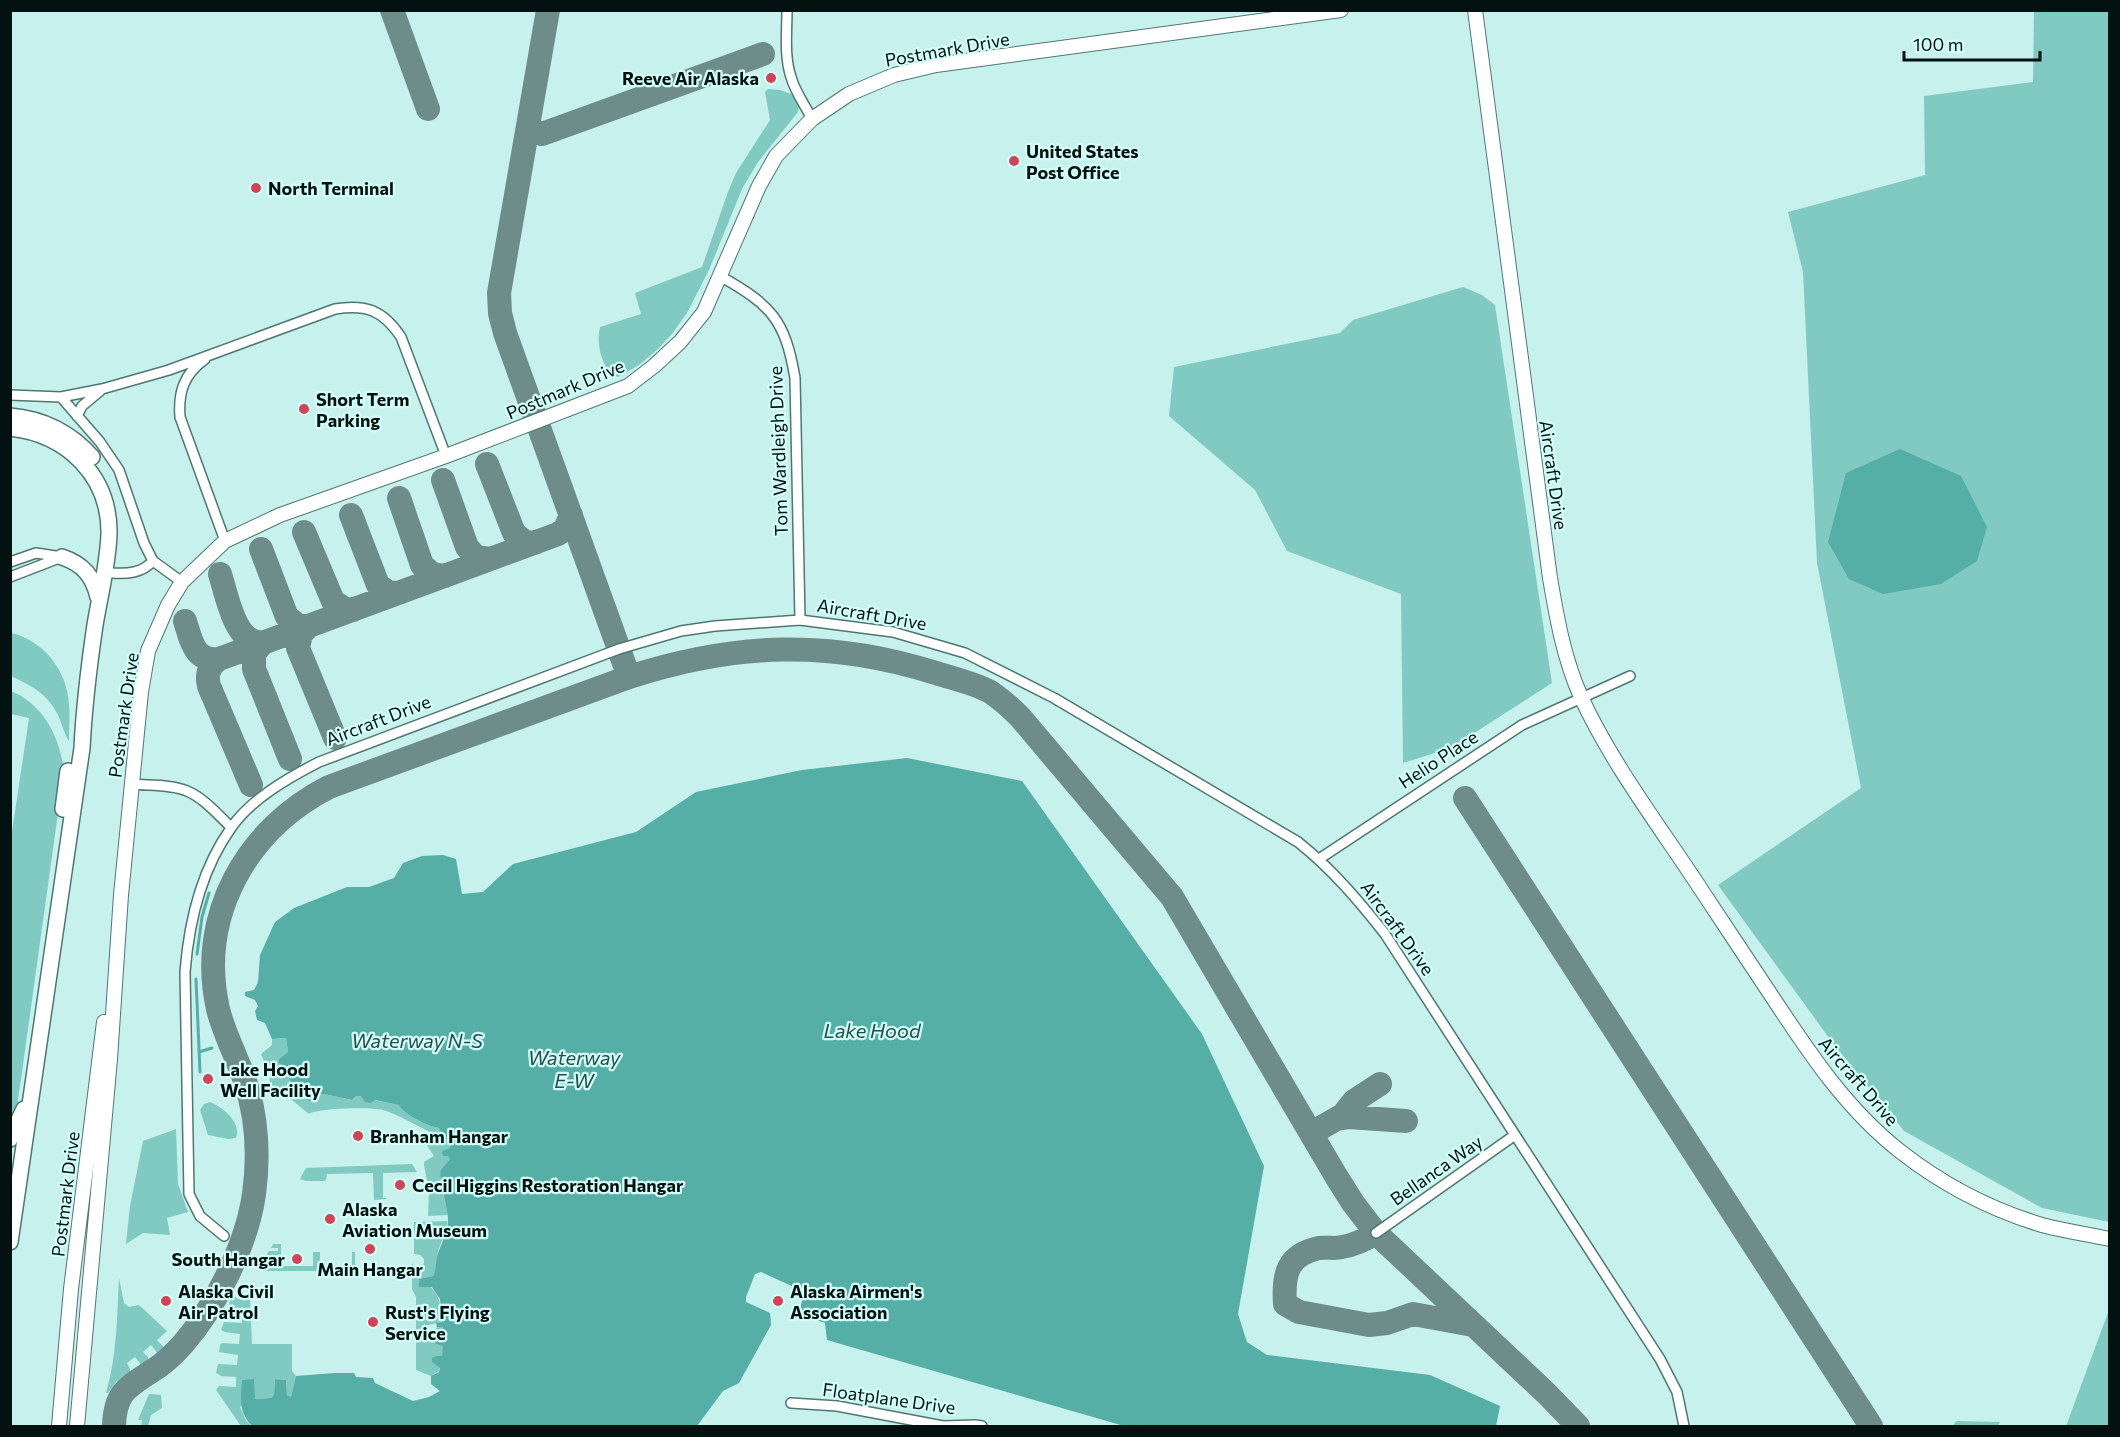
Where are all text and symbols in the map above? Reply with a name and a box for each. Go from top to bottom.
scale bar [1904,24,2040,62]
street label: Postmark Drive [883,27,1011,71]
text: 100 m [1913,33,1963,55]
place label: Reeve Air Alaska [622,67,759,89]
marker: Reeve Air Alaska [764,71,778,85]
place label: United States Post Office [1026,140,1139,183]
marker: United States Post Office [1007,154,1021,168]
place label: North Terminal [268,177,394,199]
marker: North Terminal [249,181,263,195]
street label: Postmark Drive [503,354,627,424]
street label: Tom Wardleigh Drive [764,366,792,536]
place label: Short Term Parking [316,388,409,431]
marker: Short Term Parking [297,402,311,416]
street label: Aircraft Drive [1535,419,1573,531]
street label: Aircraft Drive [816,594,928,634]
street label: Postmark Drive [103,651,143,779]
street label: Aircraft Drive [322,690,434,750]
street label: Helio Place [1394,725,1482,793]
street label: Aircraft Drive [1357,877,1439,979]
water label: Lake Hood [823,1018,922,1042]
water label: Waterway N-S [351,1028,483,1052]
street label: Aircraft Drive [1814,1032,1904,1130]
water label: Waterway E-W [528,1045,621,1092]
place label: Lake Hood Well Facility [220,1058,321,1101]
marker: Lake Hood Well Facility [201,1072,215,1086]
place label: Branham Hangar [370,1125,509,1147]
marker: Branham Hangar [351,1129,365,1143]
street label: Postmark Drive [46,1130,84,1258]
street label: Bellanca Way [1386,1130,1486,1210]
place label: Cecil Higgins Restoration Hangar [412,1174,684,1196]
marker: Cecil Higgins Restoration Hangar [393,1178,407,1192]
place label: Alaska Aviation Museum [342,1198,487,1241]
marker: Alaska Aviation Museum [323,1212,337,1226]
marker: Main Hangar [363,1242,377,1256]
place label: South Hangar [172,1248,286,1270]
marker: South Hangar [290,1252,304,1266]
place label: Main Hangar [317,1258,423,1280]
place label: Alaska Civil Air Patrol [178,1280,274,1323]
place label: Alaska Airmen's Association [790,1280,922,1323]
marker: Alaska Civil Air Patrol [159,1294,173,1308]
marker: Alaska Airmen's Association [771,1294,785,1308]
place label: Rust's Flying Service [385,1301,490,1344]
marker: Rust's Flying Service [366,1315,380,1329]
street label: Floatplane Drive [821,1378,957,1418]

